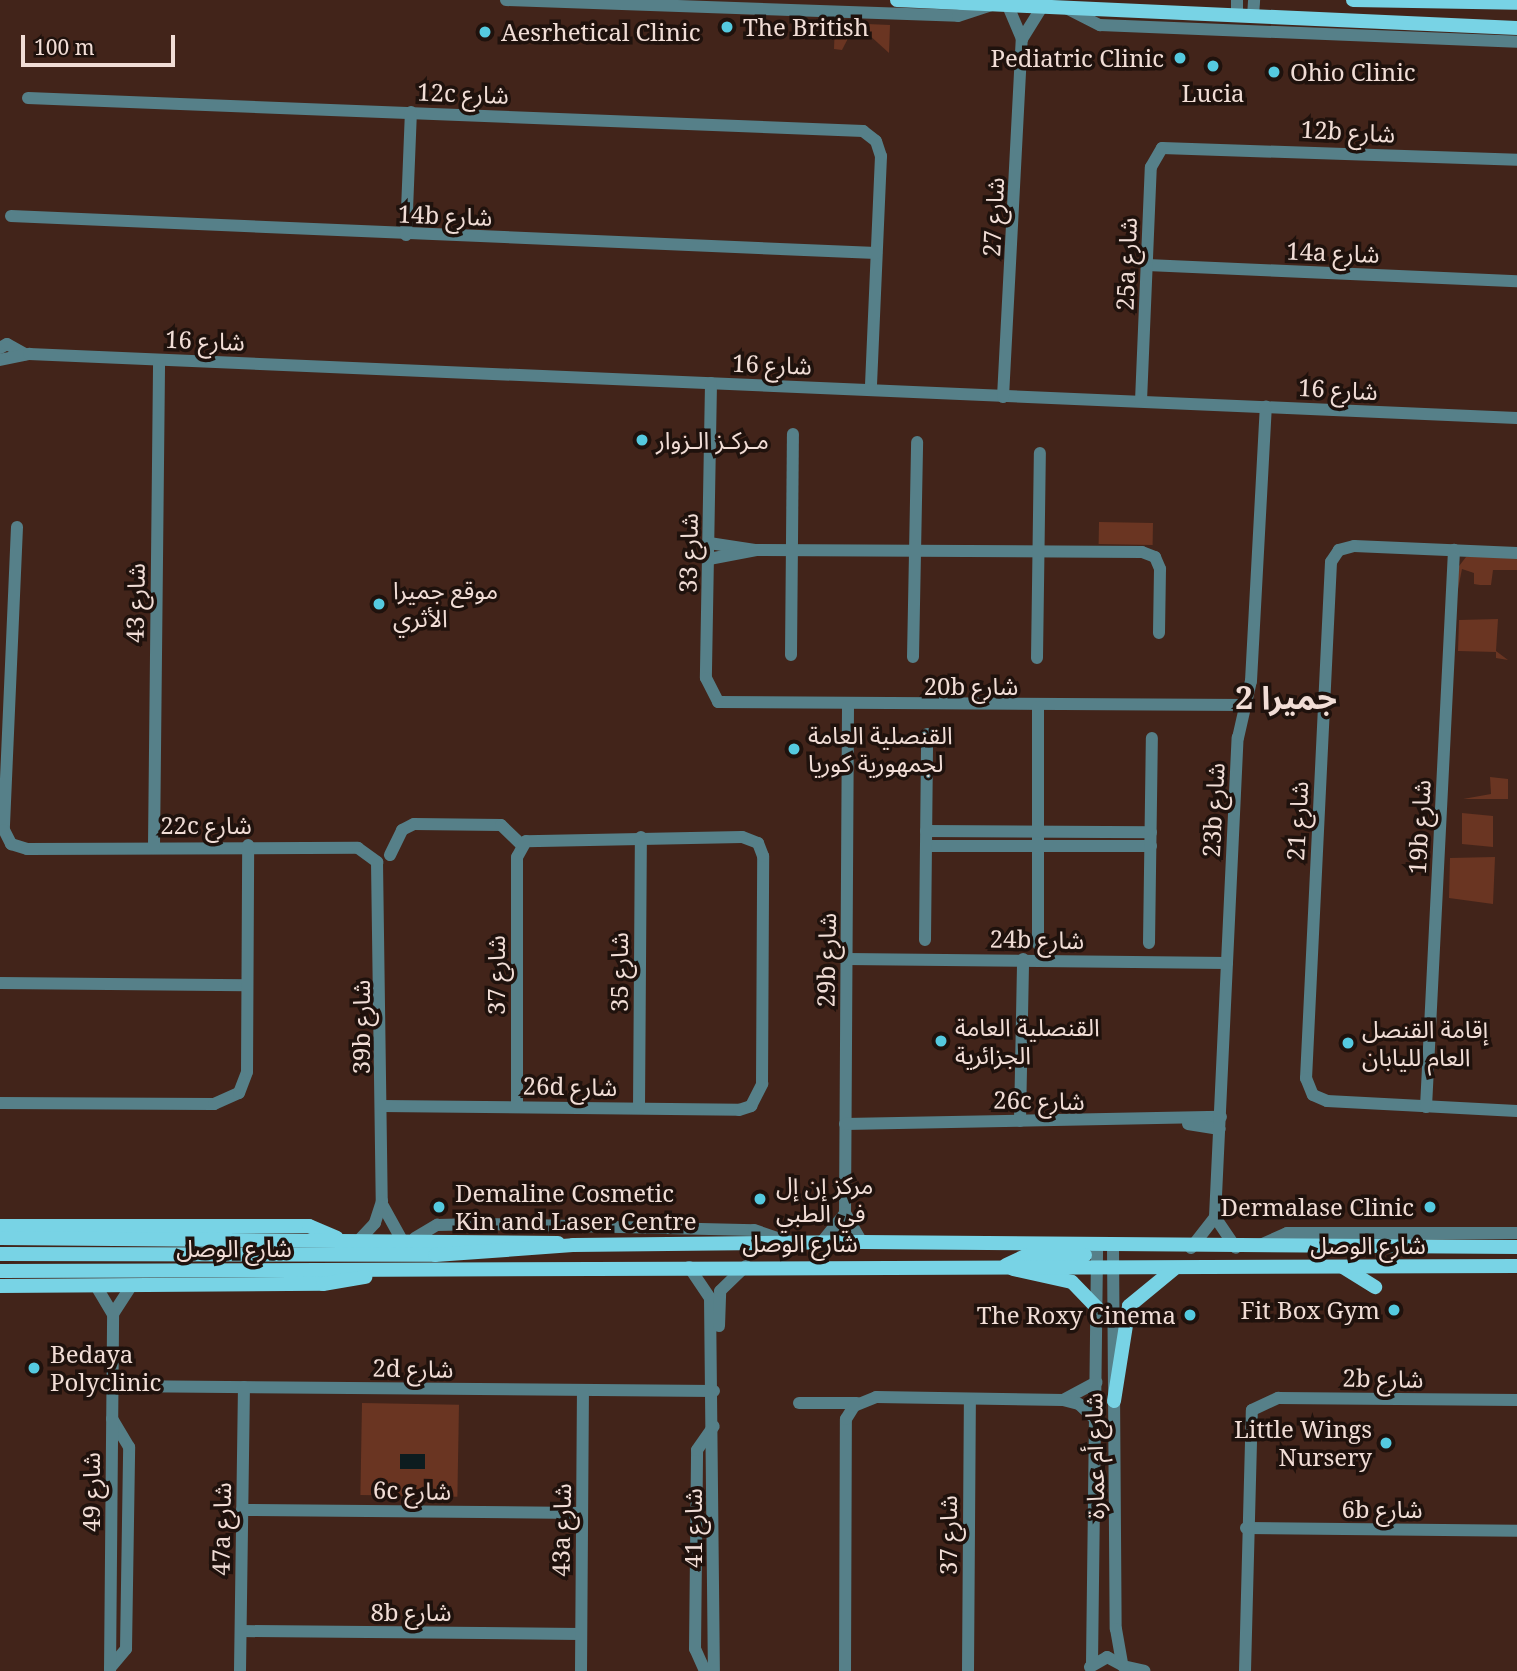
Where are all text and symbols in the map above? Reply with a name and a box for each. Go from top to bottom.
place label: The British [743,13,869,41]
marker: The British [717,17,737,37]
place label: Aesrhetical Clinic [501,18,700,46]
scale bar [24,21,178,65]
marker: Aesrhetical Clinic [475,22,495,42]
text: 100 m [34,33,95,61]
place label: Pediatric Clinic [990,44,1164,72]
marker: Pediatric Clinic [1170,48,1190,68]
marker: Lucia [1203,56,1223,76]
place label: Ohio Clinic [1290,58,1416,86]
marker: Ohio Clinic [1264,62,1284,82]
street label: 12c شارع [417,77,509,109]
place label: Lucia [1181,79,1245,107]
street label: 12b شارع [1300,114,1396,148]
street label: شارع 27 [977,176,1009,258]
street label: 14b شارع [397,199,493,231]
street label: 25a شارع [1110,217,1142,311]
street label: 14a شارع [1286,236,1380,268]
street label: شارع 16 [165,324,245,356]
street label: شارع 16 [732,348,812,380]
street label: شارع 16 [1297,373,1379,405]
place label: مـركـز الـزوار [656,426,769,454]
marker: مـركـز الـزوار [634,432,650,448]
street label: شارع 33 [673,513,703,593]
street label: شارع 43 [120,563,150,643]
place label: موقع جميرا الأثري [393,576,498,632]
marker: موقع جميرا الأثري [371,596,387,612]
street label: 20b شارع [924,672,1018,700]
district label: جميرا 2 [1235,678,1337,716]
place label: القنصلية العامة لجمهورية كوريا [808,721,953,777]
marker: القنصلية العامة لجمهورية كوريا [786,741,802,757]
street label: 23b شارع [1196,762,1230,858]
street label: 19b شارع [1402,779,1436,875]
street label: شارع 21 [1281,780,1313,862]
street label: 22c شارع [160,811,252,839]
street label: 29b شارع [811,912,841,1008]
street label: 24b شارع [989,924,1085,954]
street label: شارع 35 [605,932,633,1012]
street label: شارع 37 [482,935,510,1015]
street label: 39b شارع [347,980,375,1074]
place label: القنصلية العامة الجزائرية [955,1013,1100,1069]
place label: إقامة القنصل العام لليابان [1362,1015,1488,1071]
marker: القنصلية العامة الجزائرية [933,1033,949,1049]
marker: إقامة القنصل العام لليابان [1340,1035,1356,1051]
street label: 26d شارع [522,1071,618,1101]
street label: 26c شارع [993,1085,1085,1115]
place label: مركز إن إل في الطبي [776,1171,873,1227]
place label: Demaline Cosmetic Kin and Laser Centre [455,1179,696,1235]
marker: مركز إن إل في الطبي [750,1189,770,1209]
place label: Dermalase Clinic [1221,1193,1414,1221]
marker: Demaline Cosmetic Kin and Laser Centre [429,1197,449,1217]
marker: Dermalase Clinic [1420,1197,1440,1217]
street label: شارع الوصل [742,1229,858,1257]
street label: شارع الوصل [1310,1231,1426,1259]
street label: شارع الوصل [176,1234,292,1262]
place label: Fit Box Gym [1240,1296,1380,1324]
place label: The Roxy Cinema [977,1301,1176,1329]
marker: Fit Box Gym [1386,1302,1402,1318]
marker: The Roxy Cinema [1182,1307,1198,1323]
place label: Bedaya Polyclinic [50,1340,161,1396]
street label: 2d شارع [372,1353,454,1383]
marker: Bedaya Polyclinic [24,1358,44,1378]
street label: 2b شارع [1342,1363,1424,1393]
street label: شارع أم عمارة [1078,1392,1110,1520]
place label: Little Wings Nursery [1234,1415,1372,1471]
marker: Little Wings Nursery [1378,1435,1394,1451]
street label: شارع 49 [77,1452,105,1532]
street label: 6c شارع [373,1475,451,1505]
street label: 47a شارع [206,1482,236,1576]
street label: 43a شارع [546,1483,576,1577]
street label: شارع 41 [679,1488,707,1568]
street label: شارع 37 [934,1495,962,1575]
street label: 6b شارع [1341,1495,1423,1523]
street label: 8b شارع [370,1598,452,1626]

